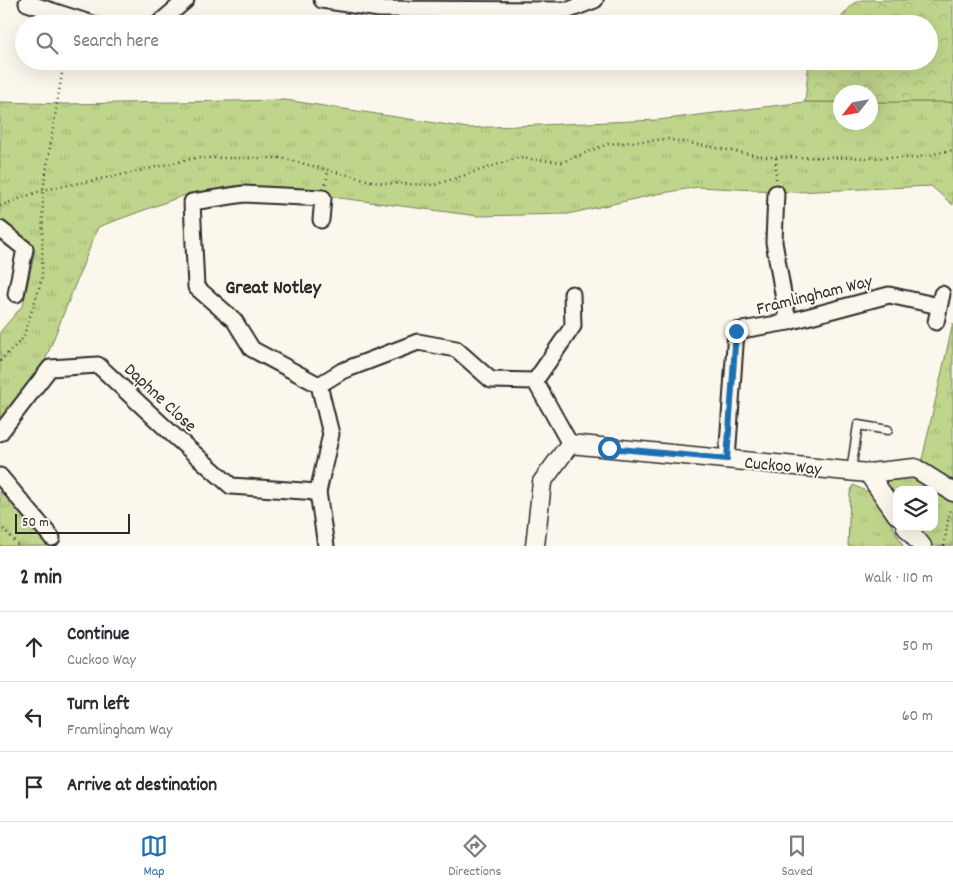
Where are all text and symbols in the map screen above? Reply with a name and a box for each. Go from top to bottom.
search box [15,15,938,70]
icon: search [33,29,61,57]
text: Search here [73,29,159,56]
north arrow [833,85,878,130]
street label: Framlingham Way [754,270,876,323]
district label: Great Notley [225,275,322,303]
route end [725,320,748,343]
street label: Daphne Close [117,359,201,439]
route start [598,437,621,460]
street label: Cuckoo Way [743,452,823,483]
map controls [893,486,938,531]
button: layers [893,486,938,531]
scale bar [15,511,130,534]
text: 50 m [22,513,49,533]
text: 2 min [20,564,62,594]
text: Walk · 110 m [865,567,933,590]
text: Continue [67,622,129,649]
icon: ahead [20,633,48,661]
text: 50 m [902,635,933,658]
text: Cuckoo Way [67,649,136,672]
text: Turn left [67,692,130,719]
icon: left [20,703,48,731]
text: 60 m [902,705,933,728]
text: Framlingham Way [67,719,172,742]
icon: arrive [20,773,48,801]
text: Arrive at destination [67,773,217,800]
tab: Map [140,832,168,882]
tab: Directions [448,832,501,882]
tab: Saved [782,832,813,882]

